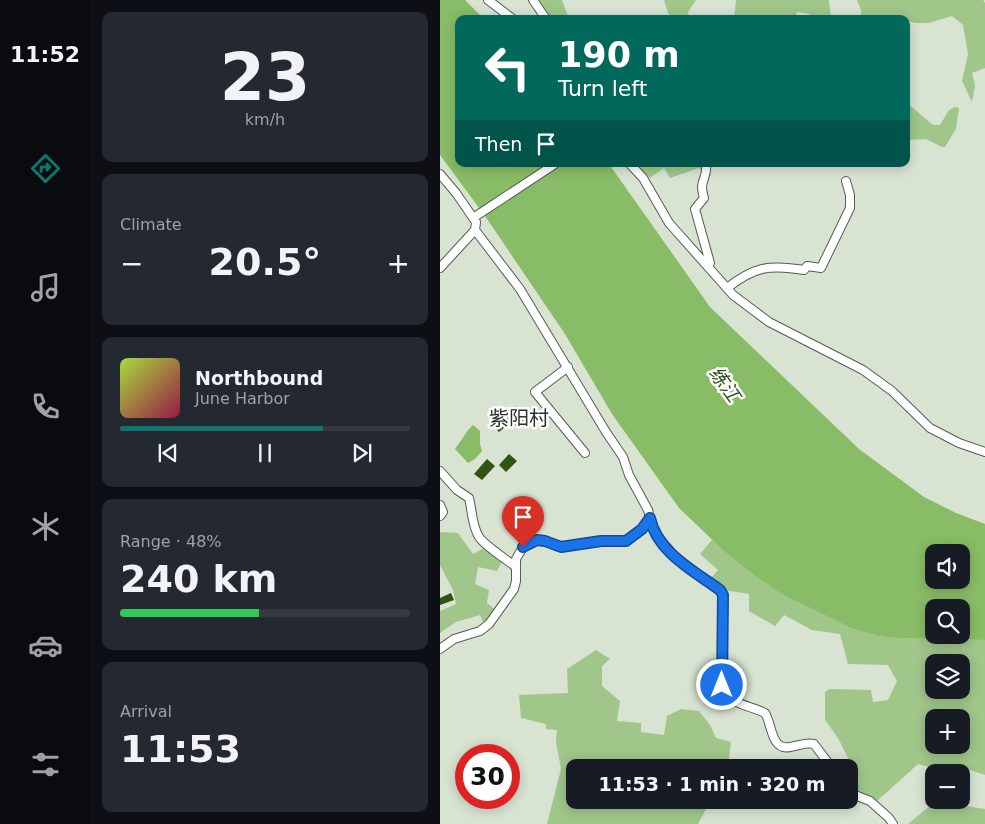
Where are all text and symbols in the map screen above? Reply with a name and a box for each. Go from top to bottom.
icon: left [475,35,540,100]
text: 190 m [558,35,680,75]
text: 23 [220,40,310,115]
text: 11:52 [10,42,80,67]
text: Turn left [558,76,647,101]
text: km/h [245,110,285,129]
icon: arrive [532,130,560,158]
text: Then [475,133,522,155]
icon: directions [28,151,63,186]
text: Climate [120,215,182,234]
text: 20.5° [209,240,321,284]
text: − [120,247,143,280]
text: + [387,247,410,280]
icon: music [28,270,63,305]
water label: 练江 [705,362,746,407]
text: Northbound [195,367,323,389]
icon: phone [28,389,63,424]
text: June Harbor [195,389,290,408]
district label: 紫阳村 [489,406,549,430]
icon: previous [154,439,182,467]
icon: pause [251,439,279,467]
icon: next [348,439,376,467]
pin [502,496,544,547]
icon: arrive [509,503,537,531]
icon: climate [28,509,63,544]
text: Range · 48% [120,532,222,551]
map controls [925,544,970,809]
button: sound [925,544,970,589]
text: 240 km [120,557,277,601]
button: search [925,599,970,644]
icon: car [28,628,63,663]
button: layers [925,654,970,699]
position arrow [695,658,747,710]
text: Arrival [120,702,172,721]
button: + [925,709,970,754]
text: 11:53 [120,727,241,771]
speed limit sign: 30 [455,744,520,809]
icon: filters [28,747,63,782]
button: − [925,764,970,809]
text: 11:53 · 1 min · 320 m [598,773,826,795]

